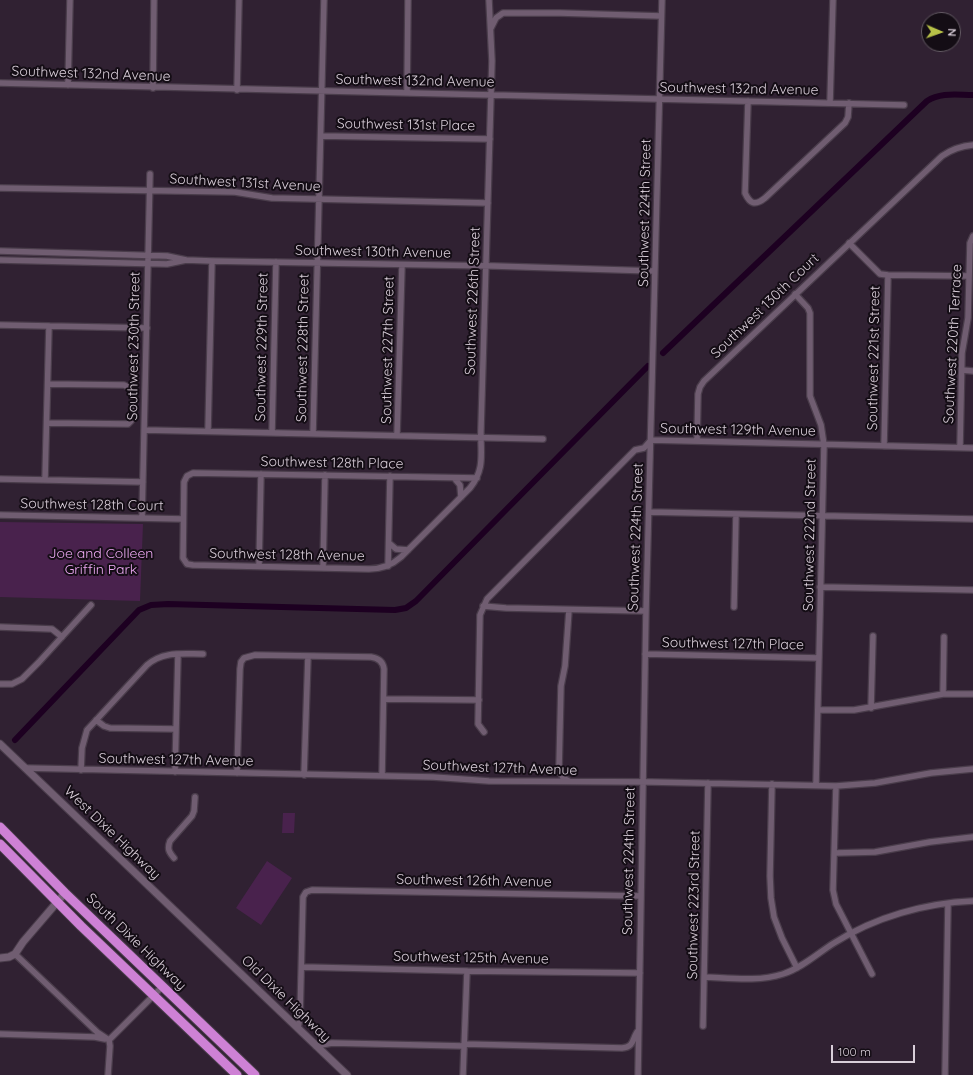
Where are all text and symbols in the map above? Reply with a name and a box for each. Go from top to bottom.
north arrow [921,12,961,52]
text: N [945,28,959,37]
street label: Southwest 132nd Avenue [11,63,171,85]
street label: Southwest 132nd Avenue [335,71,495,91]
street label: Southwest 132nd Avenue [659,79,819,99]
street label: Southwest 131st Place [337,115,475,135]
street label: Southwest 224th Street [635,139,655,287]
street label: Southwest 131st Avenue [169,171,321,195]
street label: Southwest 226th Street [462,227,484,375]
street label: Southwest 130th Avenue [295,242,451,262]
street label: Southwest 130th Court [708,250,822,362]
street label: Southwest 220th Terrace [940,264,966,424]
street label: Southwest 230th Street [124,271,144,421]
street label: Southwest 229th Street [252,273,272,421]
street label: Southwest 228th Street [293,274,313,422]
street label: Southwest 227th Street [378,276,398,424]
street label: Southwest 221st Street [864,286,884,430]
street label: Southwest 129th Avenue [660,420,816,440]
street label: Southwest 128th Place [260,453,404,473]
street label: Southwest 222nd Street [800,459,820,611]
street label: Southwest 224th Street [625,463,647,611]
street label: Southwest 128th Court [20,495,164,515]
street label: Southwest 128th Avenue [209,545,365,565]
park label: Joe and Colleen Griffin Park [49,546,153,578]
street label: Southwest 127th Place [662,634,804,654]
street label: Southwest 127th Avenue [98,750,254,770]
street label: Southwest 127th Avenue [422,757,578,779]
street label: West Dixie Highway [60,783,164,883]
street label: Southwest 224th Street [619,787,639,935]
street label: Southwest 223rd Street [684,830,704,980]
street label: Southwest 126th Avenue [396,871,552,891]
street label: South Dixie Highway [83,890,189,994]
street label: Southwest 125th Avenue [393,948,549,968]
street label: Old Dixie Highway [238,952,334,1046]
scale bar [833,1037,917,1063]
text: 100 m [838,1044,871,1059]

